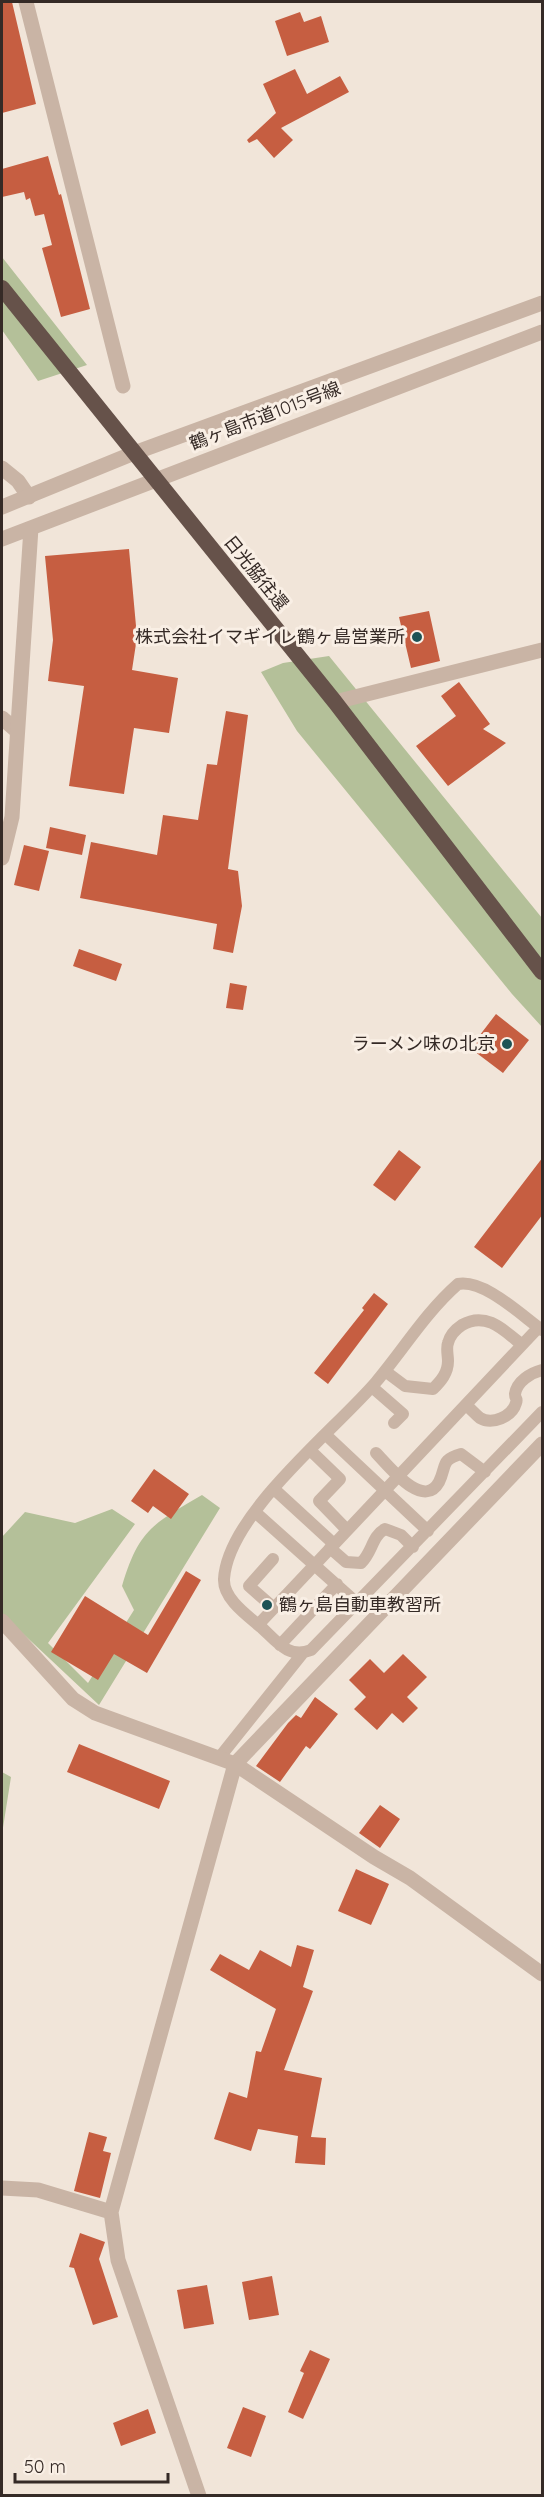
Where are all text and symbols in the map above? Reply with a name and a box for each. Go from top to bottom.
street label: 鶴ヶ島市道1015号線 [186,376,344,455]
street label: 日光脇往還 [219,530,294,615]
place label: 株式会社イマギイレ鶴ヶ島営業所 [135,625,405,648]
marker: 株式会社イマギイレ鶴ヶ島営業所 [410,630,424,644]
place label: ラーメン味の北京 [352,1032,495,1055]
marker: ラーメン味の北京 [500,1037,514,1051]
place label: 鶴ヶ島自動車教習所 [279,1593,441,1616]
marker: 鶴ヶ島自動車教習所 [260,1598,274,1612]
scale bar [15,2446,168,2484]
text: 50 m [24,2455,66,2478]

